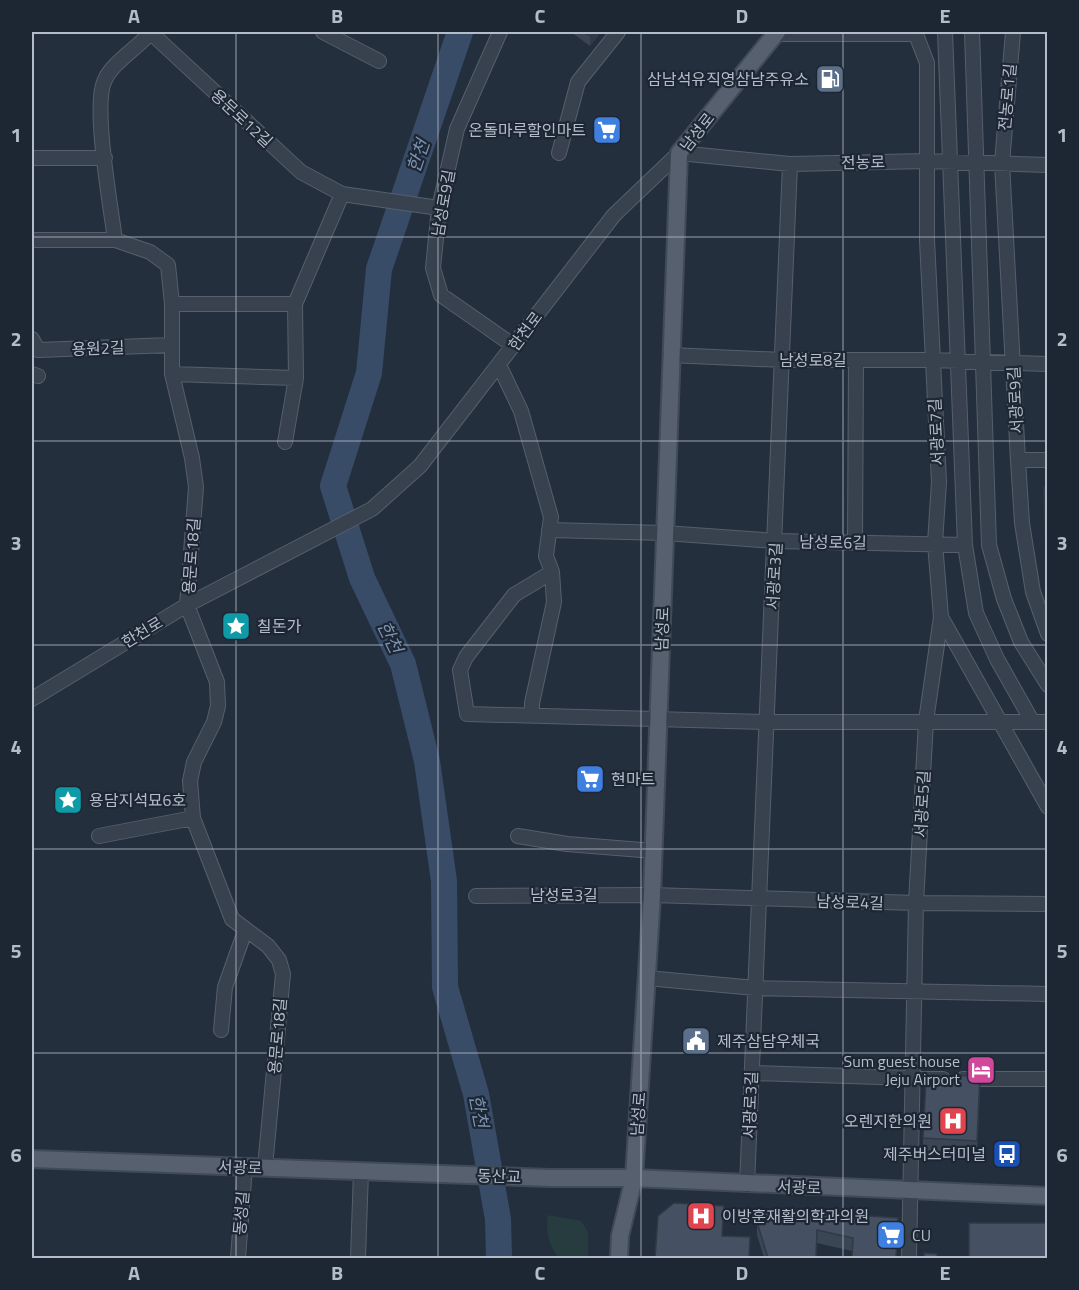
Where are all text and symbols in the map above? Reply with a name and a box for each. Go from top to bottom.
text: A [128,0,140,31]
text: B [331,0,343,31]
text: C [535,0,546,31]
text: D [736,0,748,31]
text: E [939,0,951,31]
street label: 전농로1길 [992,62,1022,132]
fuel station icon: 삼남석유직영삼남주유소 [814,63,846,95]
place label: 삼남석유직영삼남주유소 [647,67,809,91]
street label: 용문로12길 [206,83,278,153]
street label: 남성로 [674,107,720,157]
supermarket icon: 온돌마루할인마트 [591,114,623,146]
place label: 온돌마루할인마트 [468,118,586,142]
text: 1 [10,119,22,150]
text: 1 [1056,119,1068,150]
water label: 한천 [400,134,437,176]
street label: 전농로 [841,150,886,174]
street label: 남성로9길 [425,168,461,238]
street label: 한천로 [502,306,548,356]
text: 2 [10,323,22,354]
text: 2 [1056,323,1068,354]
street label: 용원2길 [71,335,125,361]
street label: 남성로8길 [779,348,847,372]
street label: 서광로9길 [1001,365,1029,435]
street label: 서광로7길 [922,397,950,467]
street label: 용문로18길 [176,517,206,595]
text: 3 [10,527,22,558]
text: 3 [1056,527,1068,558]
street label: 남성로6길 [799,529,867,555]
street label: 서광로3길 [760,541,788,611]
street label: 남성로 [649,606,675,651]
street label: 한천로 [117,610,167,654]
place icon: 칠돈가 [220,610,252,642]
place label: 칠돈가 [257,614,301,638]
water label: 한천 [371,616,410,660]
text: 4 [10,731,22,762]
text: 4 [1056,731,1068,762]
supermarket icon: 현마트 [574,763,606,795]
place label: 현마트 [611,767,655,791]
street label: 서광로5길 [908,769,936,839]
place icon: 용담지석묘6호 [52,784,84,816]
place label: 용담지석묘6호 [89,788,186,812]
street label: 남성로3길 [530,883,598,907]
street label: 남성로4길 [816,889,884,915]
text: 5 [10,935,22,966]
text: 5 [1056,935,1068,966]
street label: 용문로18길 [262,997,292,1075]
public building icon: 제주삼담우체국 [680,1025,712,1057]
place label: 제주삼담우체국 [717,1029,820,1053]
place label: Sum guest house Jeju Airport [844,1049,960,1091]
hotel icon: Sum guest house Jeju Airport [965,1054,997,1086]
street label: 서광로3길 [737,1071,763,1139]
street label: 남성로 [624,1091,652,1137]
water label: 한천 [463,1092,496,1132]
hospital icon: 오렌지한의원 [937,1105,969,1137]
place label: 오렌지한의원 [844,1109,932,1133]
bus stop icon: 제주버스터미널 [991,1138,1023,1170]
text: 6 [10,1139,22,1170]
text: 6 [1056,1139,1068,1170]
place label: 제주버스터미널 [883,1142,986,1166]
street label: 서광로 [218,1154,263,1180]
street label: 동산교 [477,1163,521,1189]
street label: 서광로 [777,1174,822,1200]
street label: 동성길 [227,1190,255,1236]
hospital icon: 이방훈재활의학과의원 [685,1200,717,1232]
place label: 이방훈재활의학과의원 [722,1204,869,1228]
supermarket icon: CU [875,1219,907,1251]
place label: CU [912,1223,931,1247]
text: A [128,1257,140,1288]
text: B [331,1257,343,1288]
text: C [535,1257,546,1288]
text: D [736,1257,748,1288]
text: E [939,1257,951,1288]

